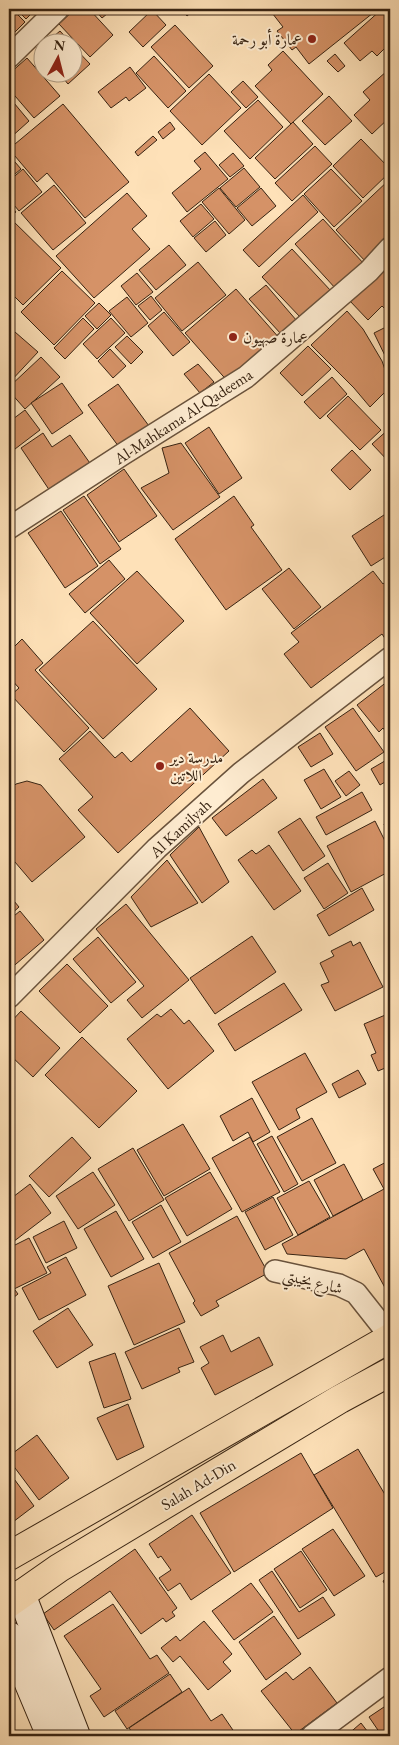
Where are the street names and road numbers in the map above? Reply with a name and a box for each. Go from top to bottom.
street label: Al-Mahkama Al-Qadeema [109,363,257,470]
street label: Al Kamilyah [144,794,216,863]
street label: شارع يخيبتي [280,1264,345,1304]
street label: Salah Ad-Din [157,1454,240,1515]

